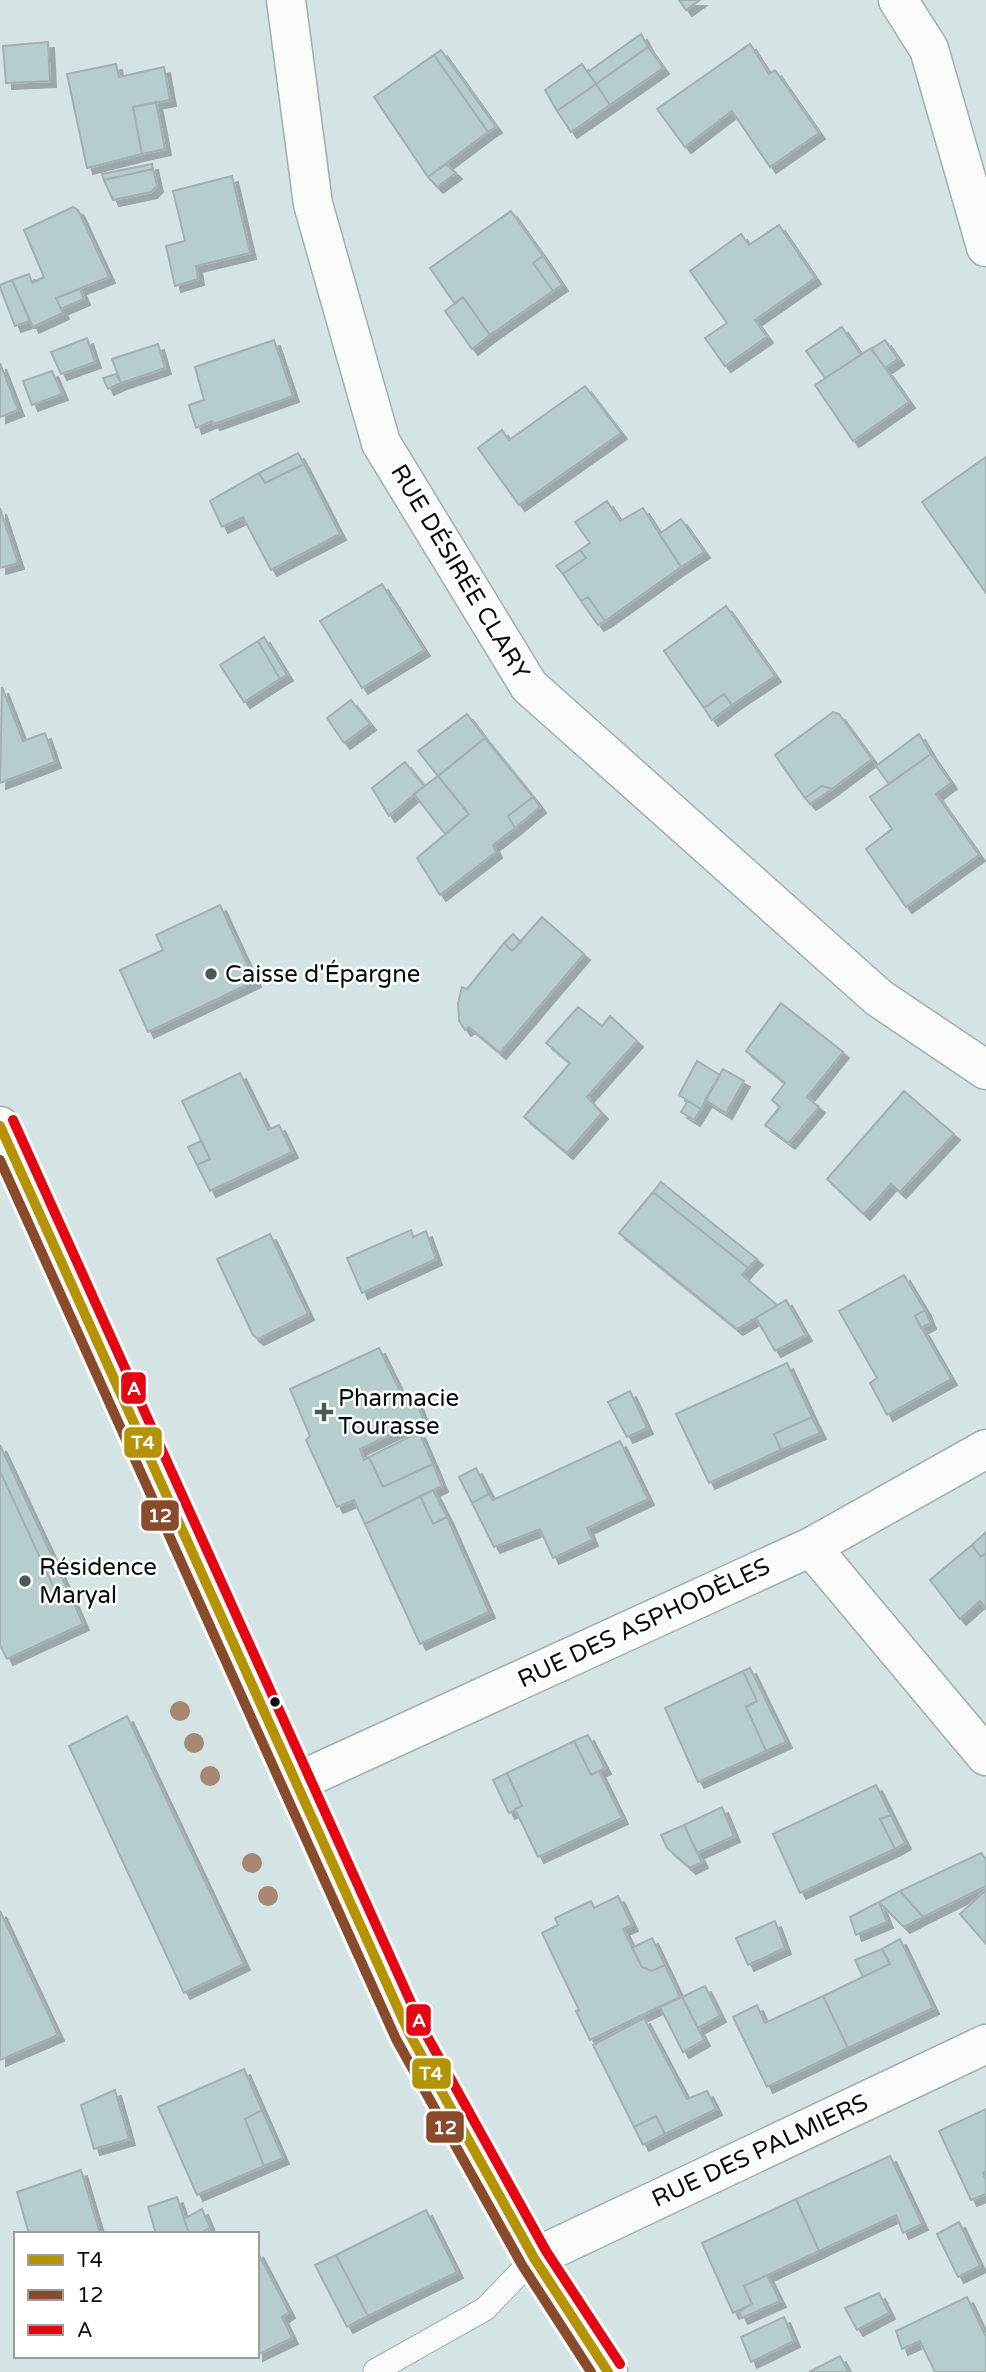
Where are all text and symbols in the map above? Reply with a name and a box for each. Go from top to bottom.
street label: RUE DÉSIRÉE CLARY [384,459,537,685]
place label: Caisse d'Épargne [225,959,420,989]
marker: Caisse d'Épargne [203,966,219,982]
line badge: A [120,1371,147,1405]
text: A [127,1378,141,1400]
place label: Pharmacie Tourasse [338,1384,459,1441]
marker: Pharmacie Tourasse [316,1404,332,1420]
line badge: T4 [123,1426,163,1459]
text: T4 [130,1432,155,1454]
line badge: 12 [140,1499,180,1532]
text: 12 [148,1505,172,1527]
street label: RUE DES ASPHODÈLES [513,1551,775,1694]
place label: Résidence Maryal [39,1553,157,1610]
marker: Résidence Maryal [17,1573,33,1589]
unlabelled marker [268,1695,282,1709]
line badge: A [405,2003,432,2037]
text: A [412,2010,426,2032]
line badge: T4 [411,2057,452,2090]
text: T4 [418,2063,443,2085]
street label: RUE DES PALMIERS [647,2088,873,2214]
line badge: 12 [425,2110,465,2144]
text: 12 [433,2117,457,2139]
legend [14,2232,259,2358]
text: T4 [77,2248,103,2273]
text: 12 [77,2283,103,2308]
text: A [77,2318,93,2343]

